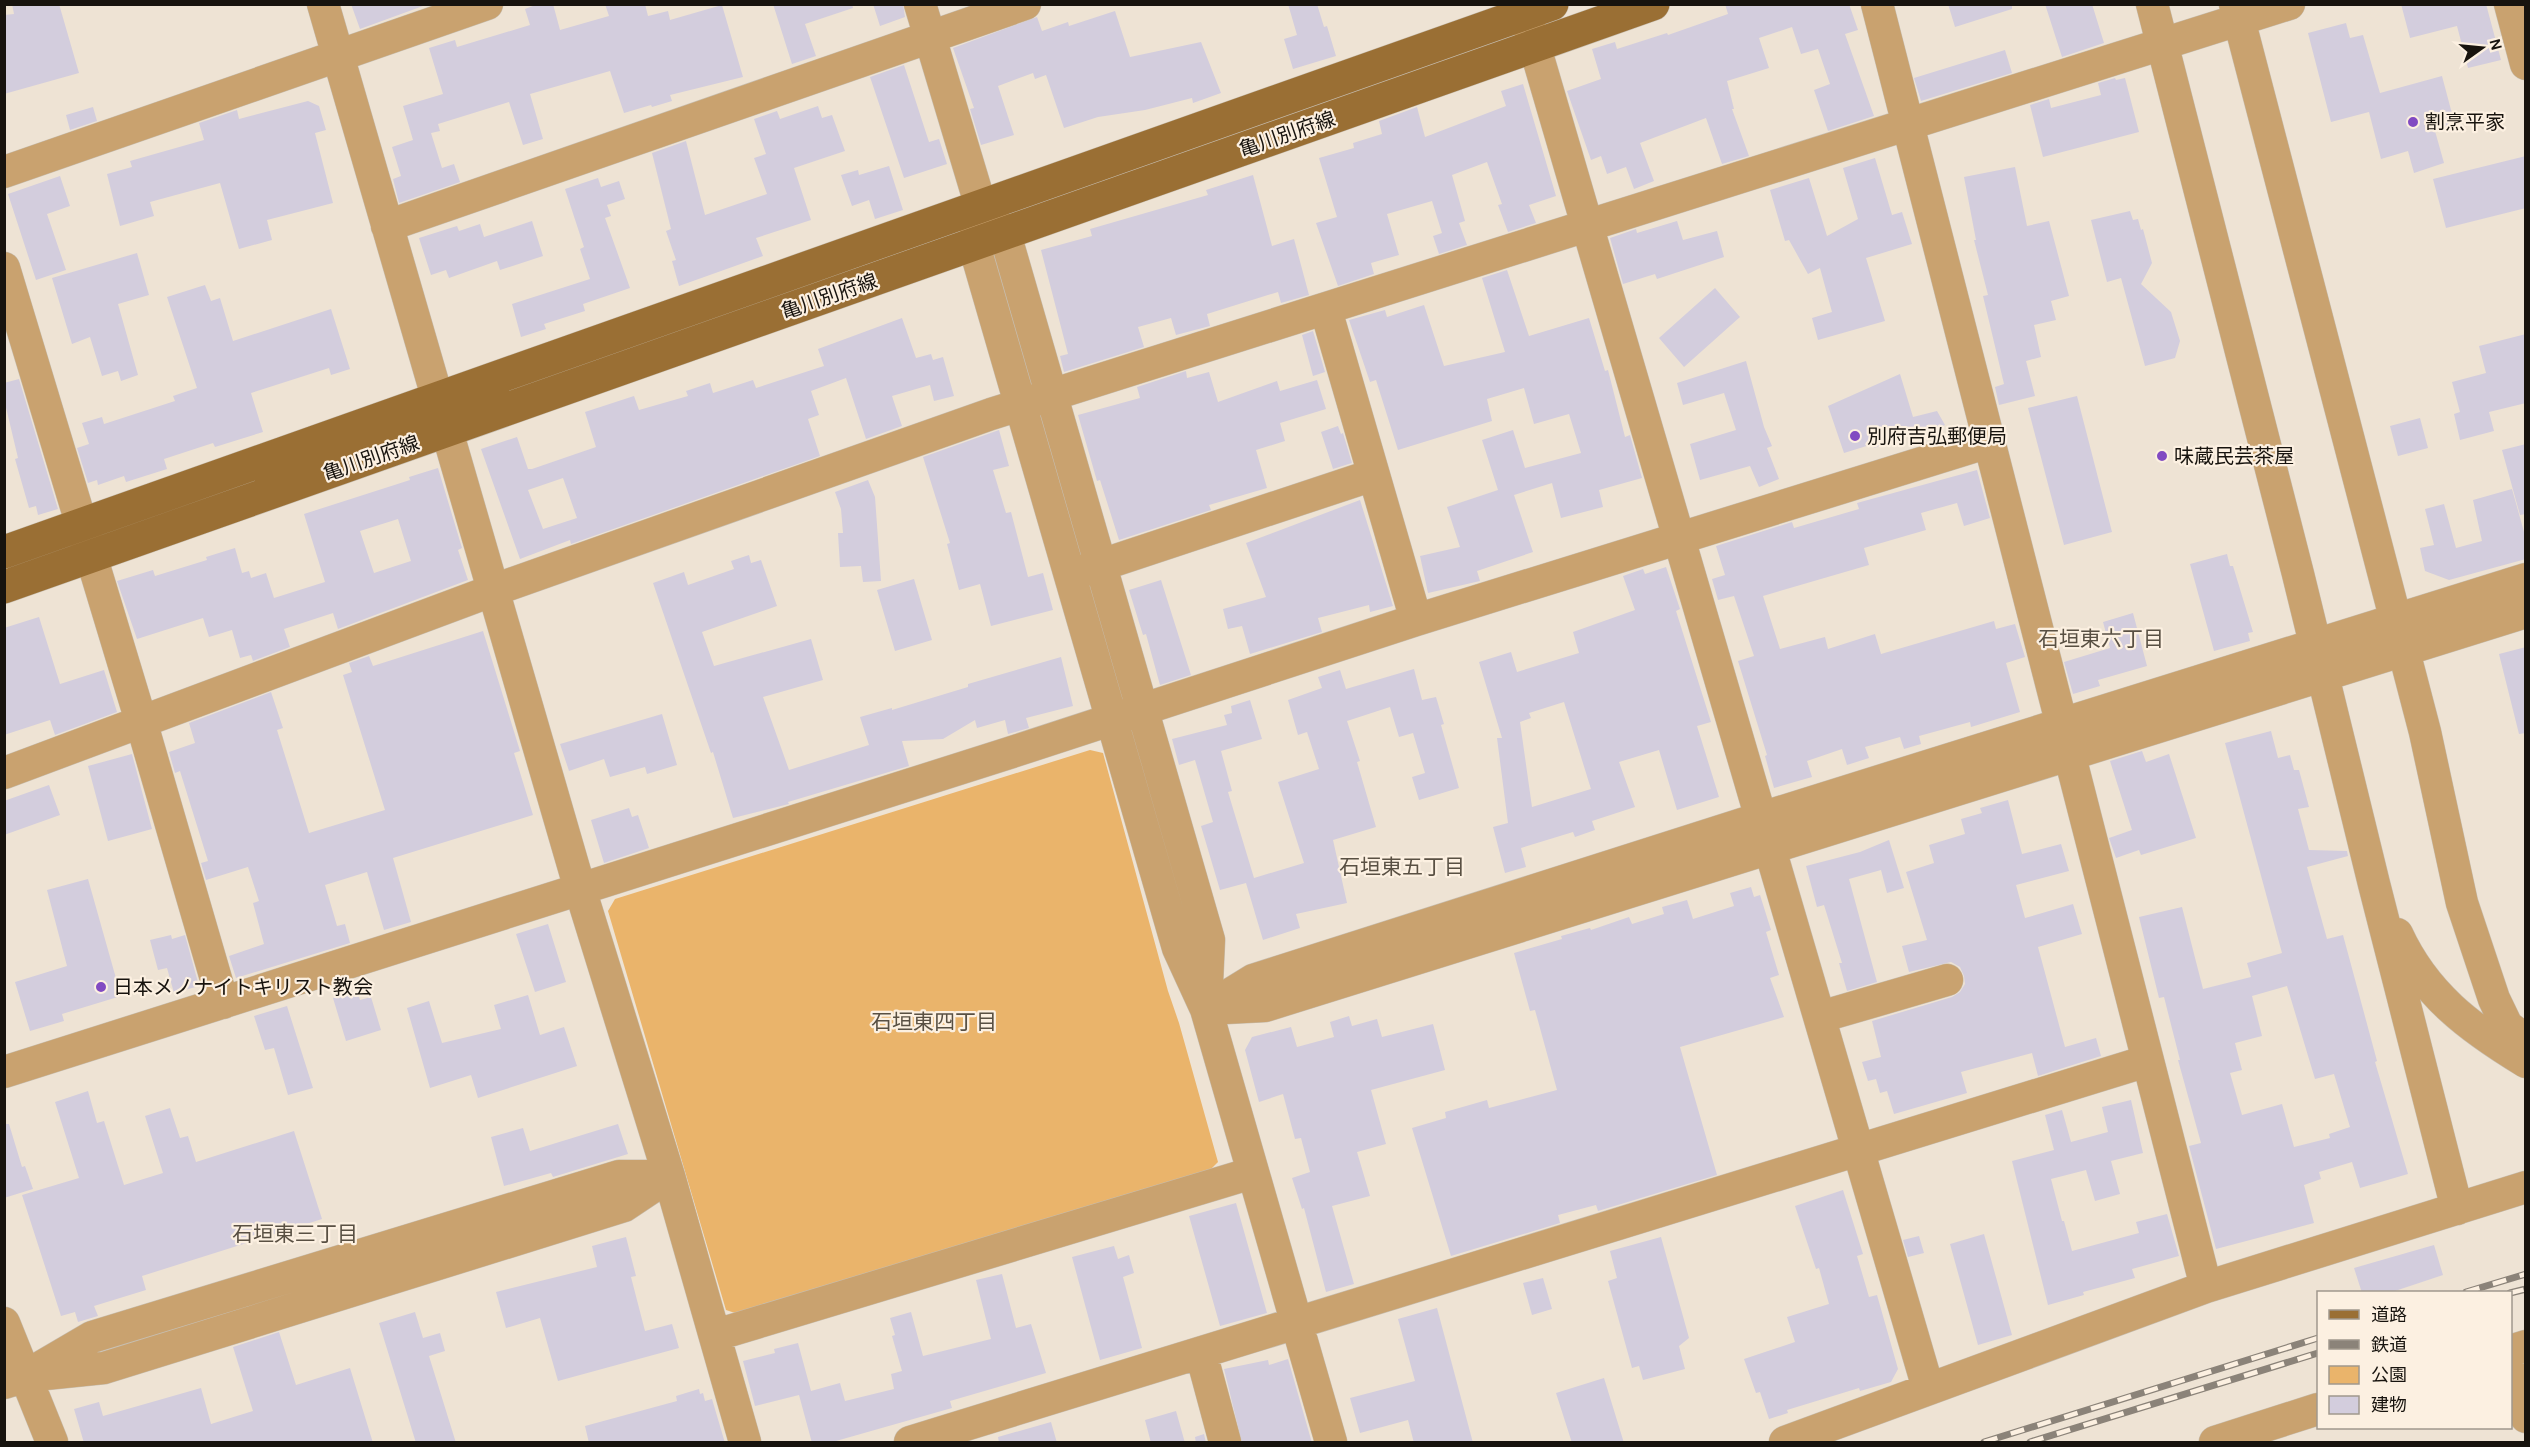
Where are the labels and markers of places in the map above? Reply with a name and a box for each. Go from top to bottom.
place label: 割烹平家 [2425,111,2505,134]
marker: 割烹平家 [2406,115,2420,129]
place label: 別府吉弘郵便局 [1867,425,2007,448]
marker: 別府吉弘郵便局 [1848,429,1862,443]
place label: 味蔵民芸茶屋 [2174,445,2294,468]
marker: 味蔵民芸茶屋 [2155,449,2169,463]
place label: 日本メノナイトキリスト教会 [113,976,373,999]
marker: 日本メノナイトキリスト教会 [94,980,108,994]

